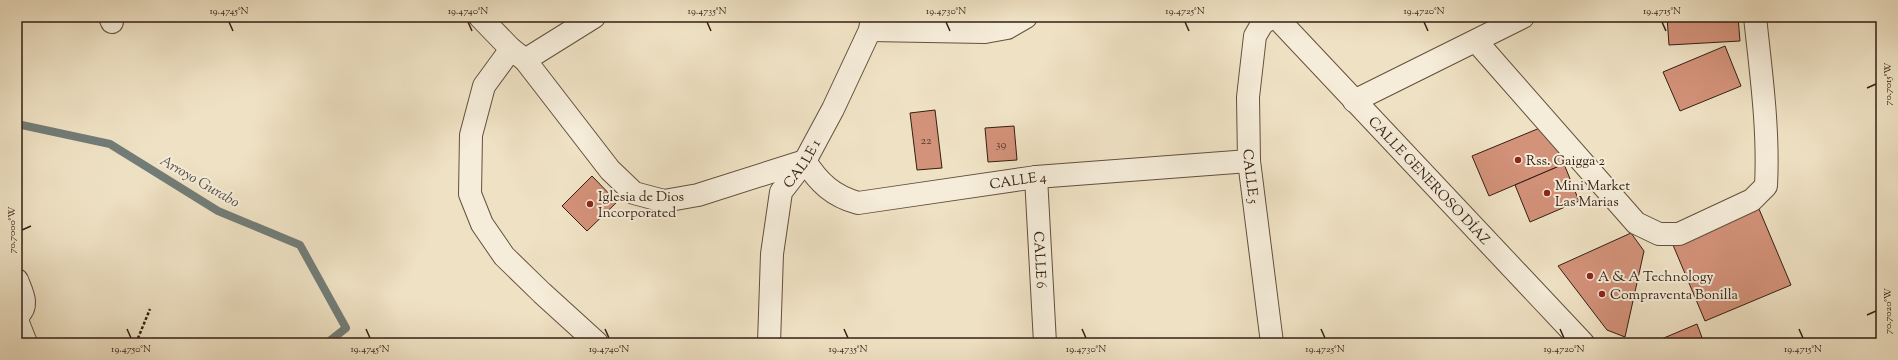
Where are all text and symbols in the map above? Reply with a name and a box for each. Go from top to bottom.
text: 19.4745°N [209,4,249,19]
text: 19.4740°N [448,4,488,19]
text: 19.4735°N [688,4,726,19]
text: 19.4730°N [926,4,966,19]
text: 19.4725°N [1165,4,1205,19]
text: 19.4720°N [1404,4,1444,19]
text: 19.4715°N [1643,4,1681,19]
text: 70.7015°W [1881,63,1896,105]
street label: CALLE GENEROSO DÍAZ [1363,113,1494,250]
house number: 22 [920,132,932,150]
street label: CALLE 1 [779,136,827,193]
house number: 39 [996,136,1006,154]
street label: CALLE 5 [1237,149,1262,205]
water label: Arroyo Gurabo [155,151,243,214]
place label: Rss. Gaigga 2 [1526,152,1605,172]
marker: Rss. Gaigga 2 [1513,155,1523,165]
street label: CALLE 4 [988,168,1047,196]
place label: Mini Market Las Marias [1555,177,1630,213]
place label: Iglesia de Dios Incorporated [598,188,684,224]
marker: Mini Market Las Marias [1542,188,1552,198]
marker: Iglesia de Dios Incorporated [585,199,595,209]
text: 70.7000°W [5,207,20,253]
street label: CALLE 6 [1027,231,1050,289]
place label: A & A Technology [1598,268,1714,288]
marker: A & A Technology [1585,271,1595,281]
place label: Compraventa Bonilla [1610,286,1739,306]
text: 70.7020°W [1881,288,1896,334]
marker: Compraventa Bonilla [1597,289,1607,299]
text: 19.4750°N [111,342,151,357]
text: 19.4745°N [350,342,390,357]
text: 19.4740°N [589,342,629,357]
text: 19.4735°N [829,342,867,357]
text: 19.4730°N [1066,342,1106,357]
text: 19.4725°N [1305,342,1345,357]
text: 19.4720°N [1544,342,1584,357]
text: 19.4715°N [1784,342,1822,357]

